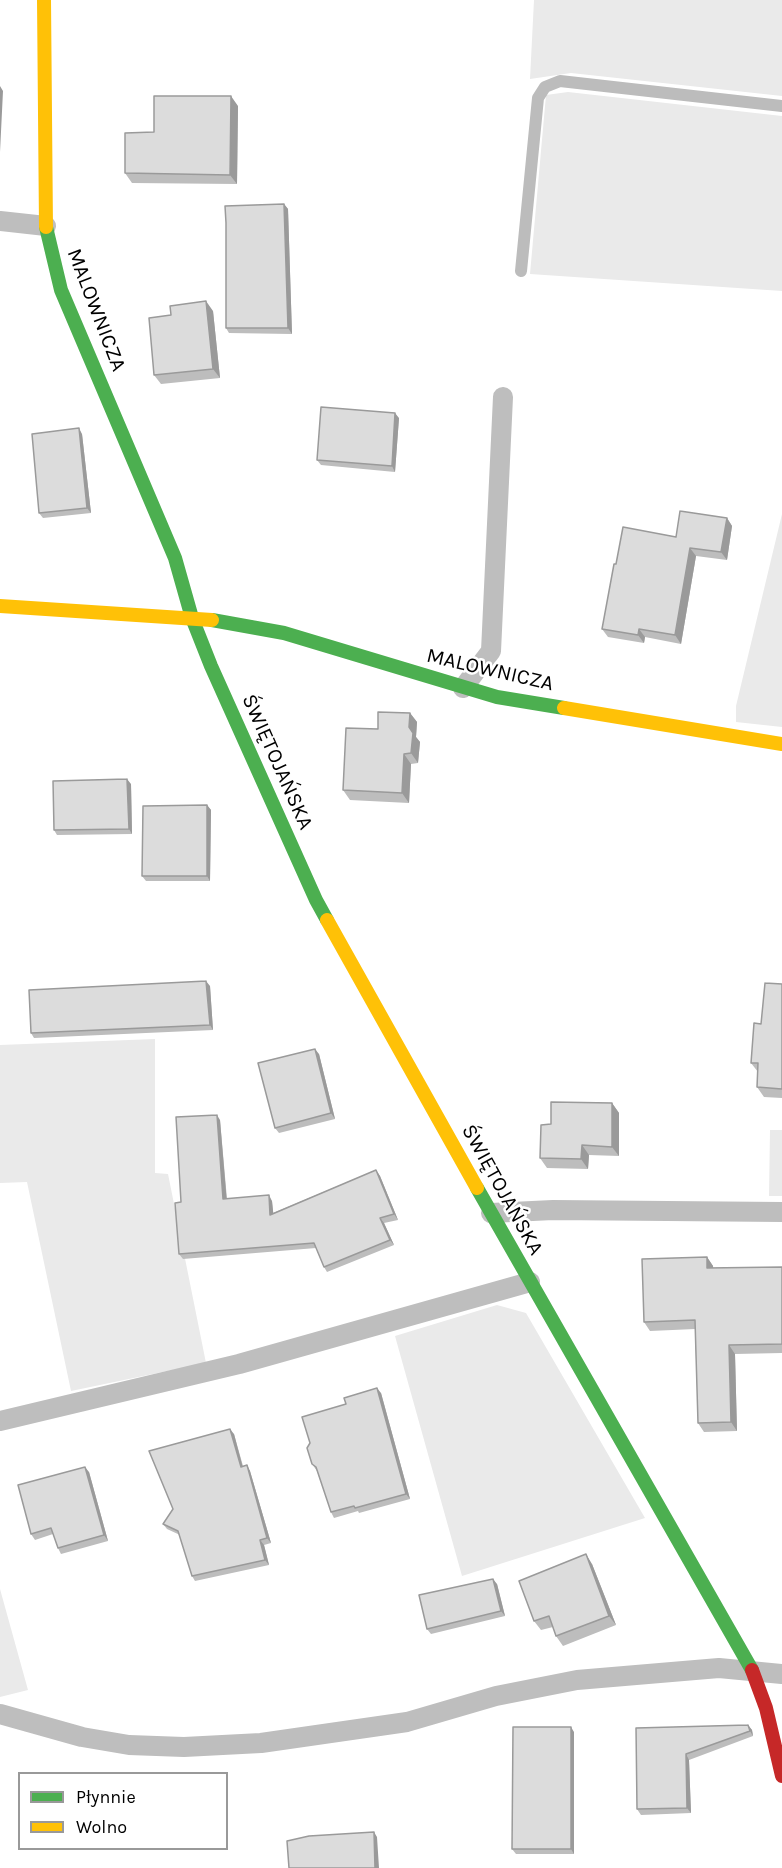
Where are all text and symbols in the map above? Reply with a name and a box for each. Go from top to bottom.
street label: MALOWNICZA [61,245,131,375]
street label: MALOWNICZA [424,643,556,697]
street label: ŚWIĘTOJAŃSKA [236,690,318,834]
street label: ŚWIĘTOJAŃSKA [456,1120,548,1260]
legend [18,1772,228,1850]
text: Płynnie [76,1786,136,1808]
text: Wolno [76,1816,127,1838]

